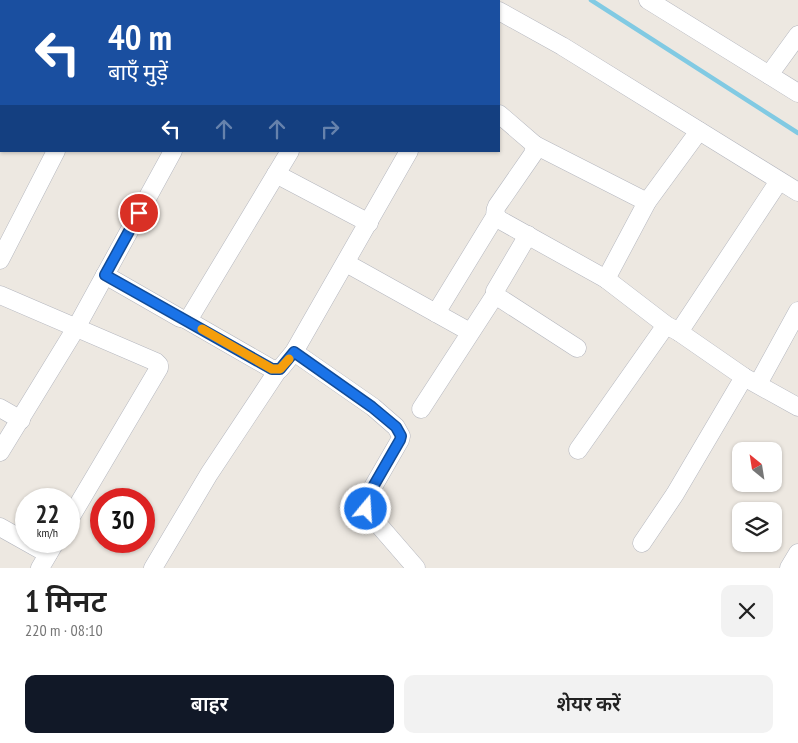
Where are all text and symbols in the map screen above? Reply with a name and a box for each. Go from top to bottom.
text: 40 m [108,14,172,60]
icon: left [25,20,90,85]
text: बाएँ मुड़ें [108,58,168,86]
icon: left [157,115,185,143]
icon: ahead [210,115,238,143]
icon: ahead [263,115,291,143]
icon: right [316,115,344,143]
pin [118,192,160,234]
icon: arrive [125,199,153,227]
north arrow [732,442,782,492]
map controls [732,442,782,552]
position arrow [339,482,391,534]
speed limit sign: 30 [90,488,155,553]
text: 22 [36,498,59,530]
button: layers [732,502,782,552]
text: km/h [37,525,58,540]
text: 1 मिनट [25,581,106,620]
button: close [721,585,773,637]
text: 220 m · 08:10 [25,620,103,640]
button: बाहर [25,675,394,733]
button: शेयर करें [404,675,773,733]

